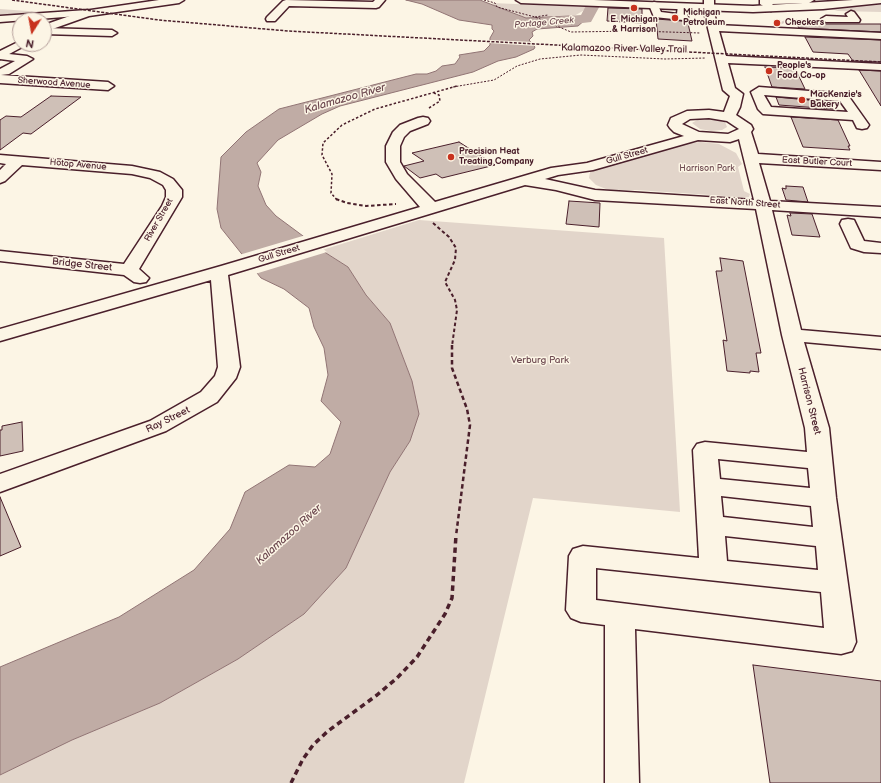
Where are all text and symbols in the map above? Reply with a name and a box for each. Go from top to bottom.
marker: E. Michigan & Harrison [629,3,639,13]
place label: Michigan Petroleum [683,8,725,29]
north arrow [12,12,52,52]
marker: Michigan Petroleum [670,13,680,23]
water label: Portage Creek [514,15,574,31]
place label: E. Michigan & Harrison [610,15,658,36]
marker: Checkers [772,18,782,28]
place label: Checkers [785,18,824,28]
text: N [25,36,35,50]
street label: Kalamazoo River Valley Trail [561,42,687,56]
place label: People's Food Co-op [777,61,826,82]
marker: People's Food Co-op [764,66,774,76]
street label: Sherwood Avenue [17,75,91,91]
water label: Kalamazoo River [303,81,387,117]
place label: MacKenzie's Bakery [810,90,862,111]
marker: MacKenzie's Bakery [797,95,807,105]
street label: Gull Street [605,145,649,167]
place label: Precision Heat Treating Company [459,147,534,168]
marker: Precision Heat Treating Company [446,152,456,162]
street label: East Butler Court [782,155,852,169]
street label: Hotop Avenue [49,157,107,173]
park label: Harrison Park [679,164,735,174]
street label: East North Street [709,195,781,211]
street label: River Street [142,196,176,244]
street label: Gull Street [257,243,301,265]
street label: Bridge Street [51,256,113,274]
park label: Verburg Park [511,354,569,366]
street label: Harrison Street [795,366,823,436]
street label: Ray Street [144,404,192,436]
water label: Kalamazoo River [254,502,324,568]

